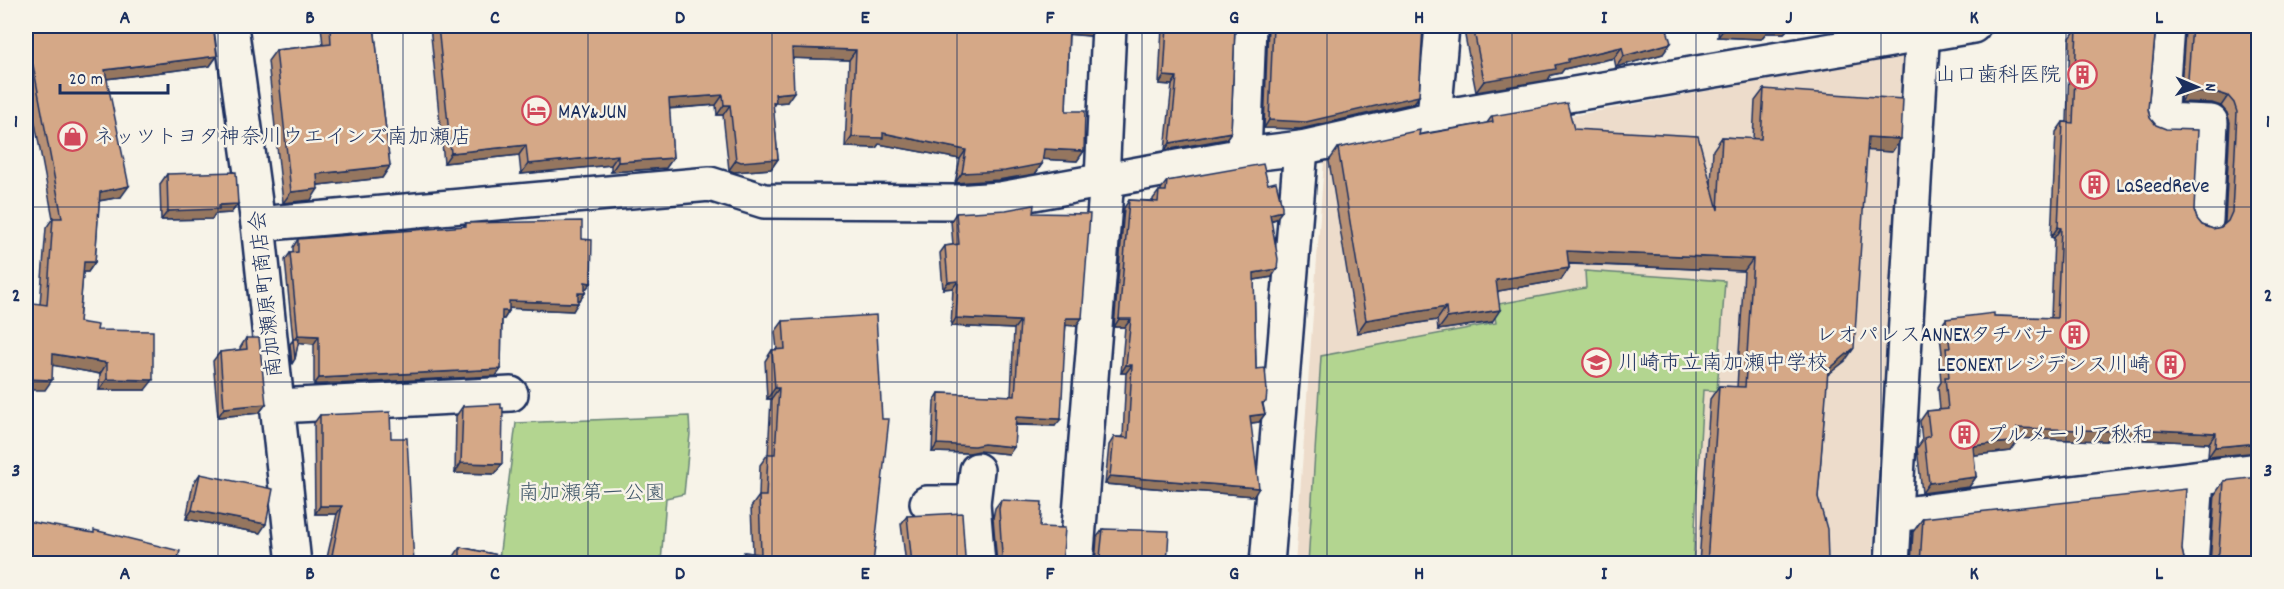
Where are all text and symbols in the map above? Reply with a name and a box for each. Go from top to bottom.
text: A [120,5,131,33]
text: B [305,5,315,33]
text: C [490,5,500,33]
text: D [675,5,686,33]
text: E [860,5,870,33]
text: F [1046,5,1056,33]
text: G [1229,5,1239,33]
text: H [1414,5,1424,33]
text: I [1601,5,1608,33]
text: J [1785,5,1793,33]
text: K [1969,5,1979,33]
text: L [2155,5,2164,33]
scale bar [60,57,168,95]
north arrow [2167,57,2227,117]
building icon: 山口歯科医院 [2066,58,2098,90]
place label: 山口歯科医院 [1935,62,2061,92]
text: 20 m [69,68,103,93]
text: N [2198,83,2221,92]
hotel icon: MAY&JUN [521,95,553,127]
place label: MAY&JUN [558,99,627,129]
text: 1 [14,109,18,137]
text: 1 [2266,109,2270,137]
shop icon: ネッツトヨタ神奈川ウエインズ南加瀬店 [57,120,89,152]
place label: ネッツトヨタ神奈川ウエインズ南加瀬店 [94,124,471,154]
building icon: LaSeedReve [2079,169,2111,201]
place label: LaSeedReve [2116,173,2210,203]
street label: 南加瀬原町商店会 [244,209,292,379]
text: 2 [12,283,20,311]
text: 2 [2264,283,2272,311]
building icon: レオパレスANNEXタチバナ [2059,318,2091,350]
place label: レオパレスANNEXタチバナ [1816,322,2054,352]
school or university icon: 川崎市立南加瀬中学校 [1581,346,1613,378]
building icon: LEONEXTレジデンス川崎 [2155,348,2187,380]
place label: 川崎市立南加瀬中学校 [1618,350,1828,380]
place label: LEONEXTレジデンス川崎 [1937,352,2150,382]
building icon: プルメーリア秋和 [1949,418,1981,450]
place label: プルメーリア秋和 [1986,422,2153,452]
text: 3 [12,458,20,486]
text: 3 [2264,458,2272,486]
park label: 南加瀬第一公園 [519,480,666,510]
text: A [120,561,131,589]
text: B [305,561,315,589]
text: C [490,561,500,589]
text: D [675,561,686,589]
text: E [860,561,870,589]
text: F [1046,561,1056,589]
text: G [1229,561,1239,589]
text: H [1414,561,1424,589]
text: I [1601,561,1608,589]
text: J [1785,561,1793,589]
text: K [1969,561,1979,589]
text: L [2155,561,2164,589]

